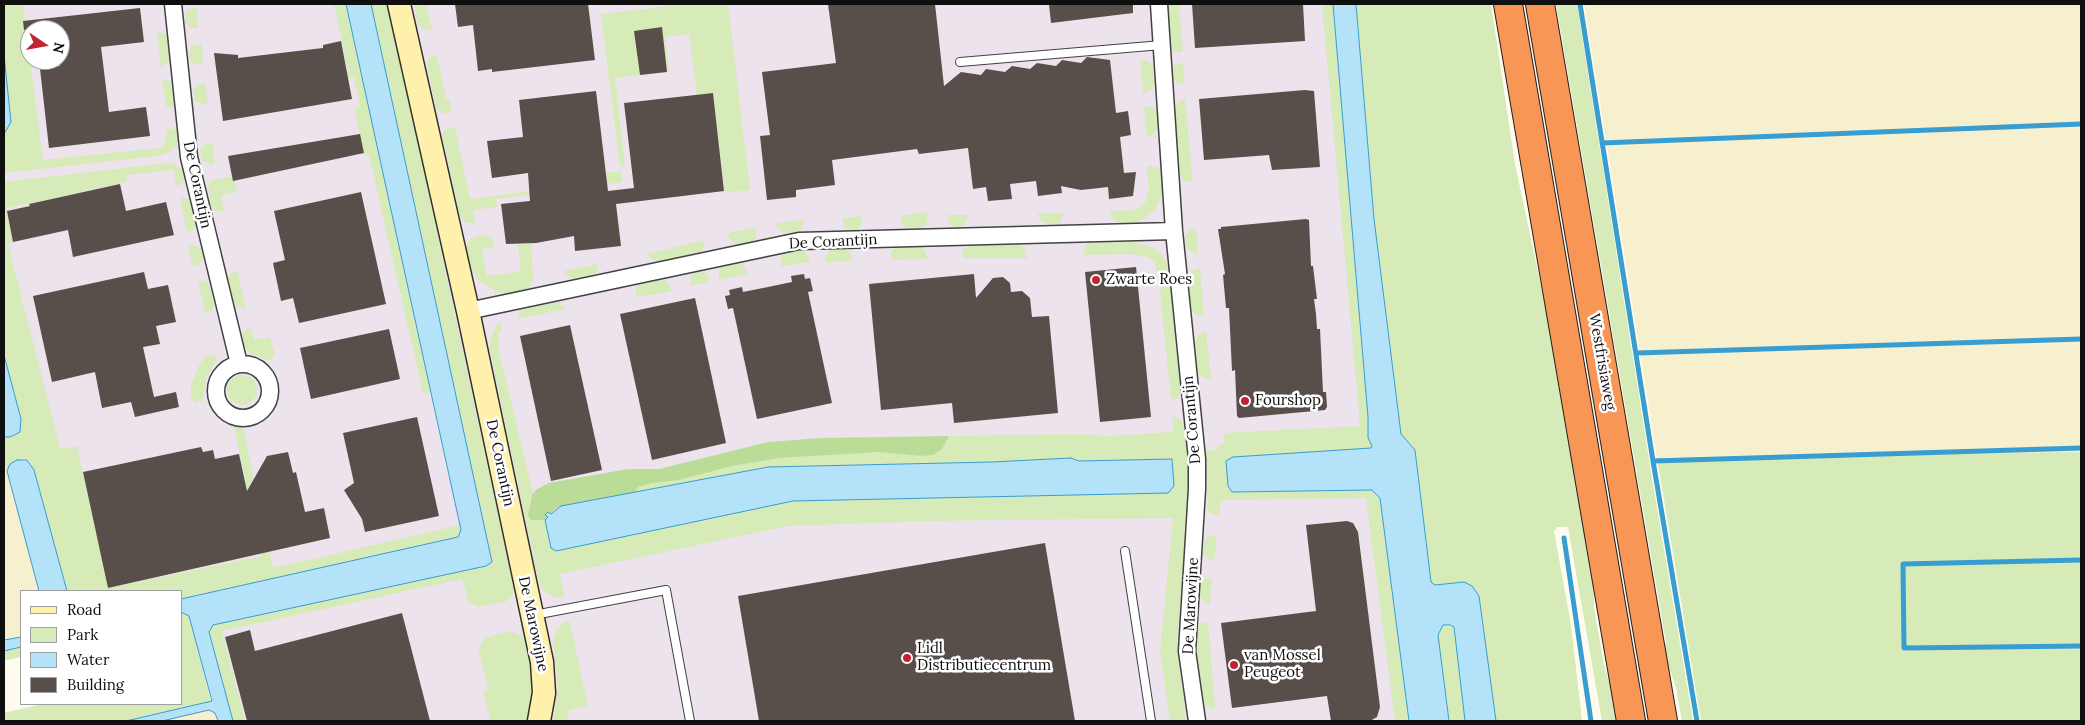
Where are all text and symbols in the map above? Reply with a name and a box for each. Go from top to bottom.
north arrow [20,20,70,70]
text: N [49,41,69,55]
street label: De Corantijn [179,140,215,230]
street label: De Corantijn [788,231,878,253]
place label: Zwarte Roes [1106,271,1192,289]
marker: Zwarte Roes [1090,274,1102,286]
street label: Westfrisiaweg [1585,312,1619,412]
street label: De Corantijn [1179,375,1205,465]
place label: Fourshop [1255,392,1321,410]
marker: Fourshop [1239,395,1251,407]
street label: De Corantijn [482,418,518,508]
street label: De Marowijne [1179,557,1203,655]
street label: De Marowijne [514,575,552,673]
legend [20,590,182,705]
text: Road [67,600,102,619]
text: Park [67,625,98,644]
place label: Lidl Distributiecentrum [917,640,1051,675]
place label: van Mossel Peugeot [1244,647,1321,682]
text: Water [67,650,109,669]
marker: Lidl Distributiecentrum [901,652,913,664]
marker: van Mossel Peugeot [1228,659,1240,671]
text: Building [67,675,124,694]

